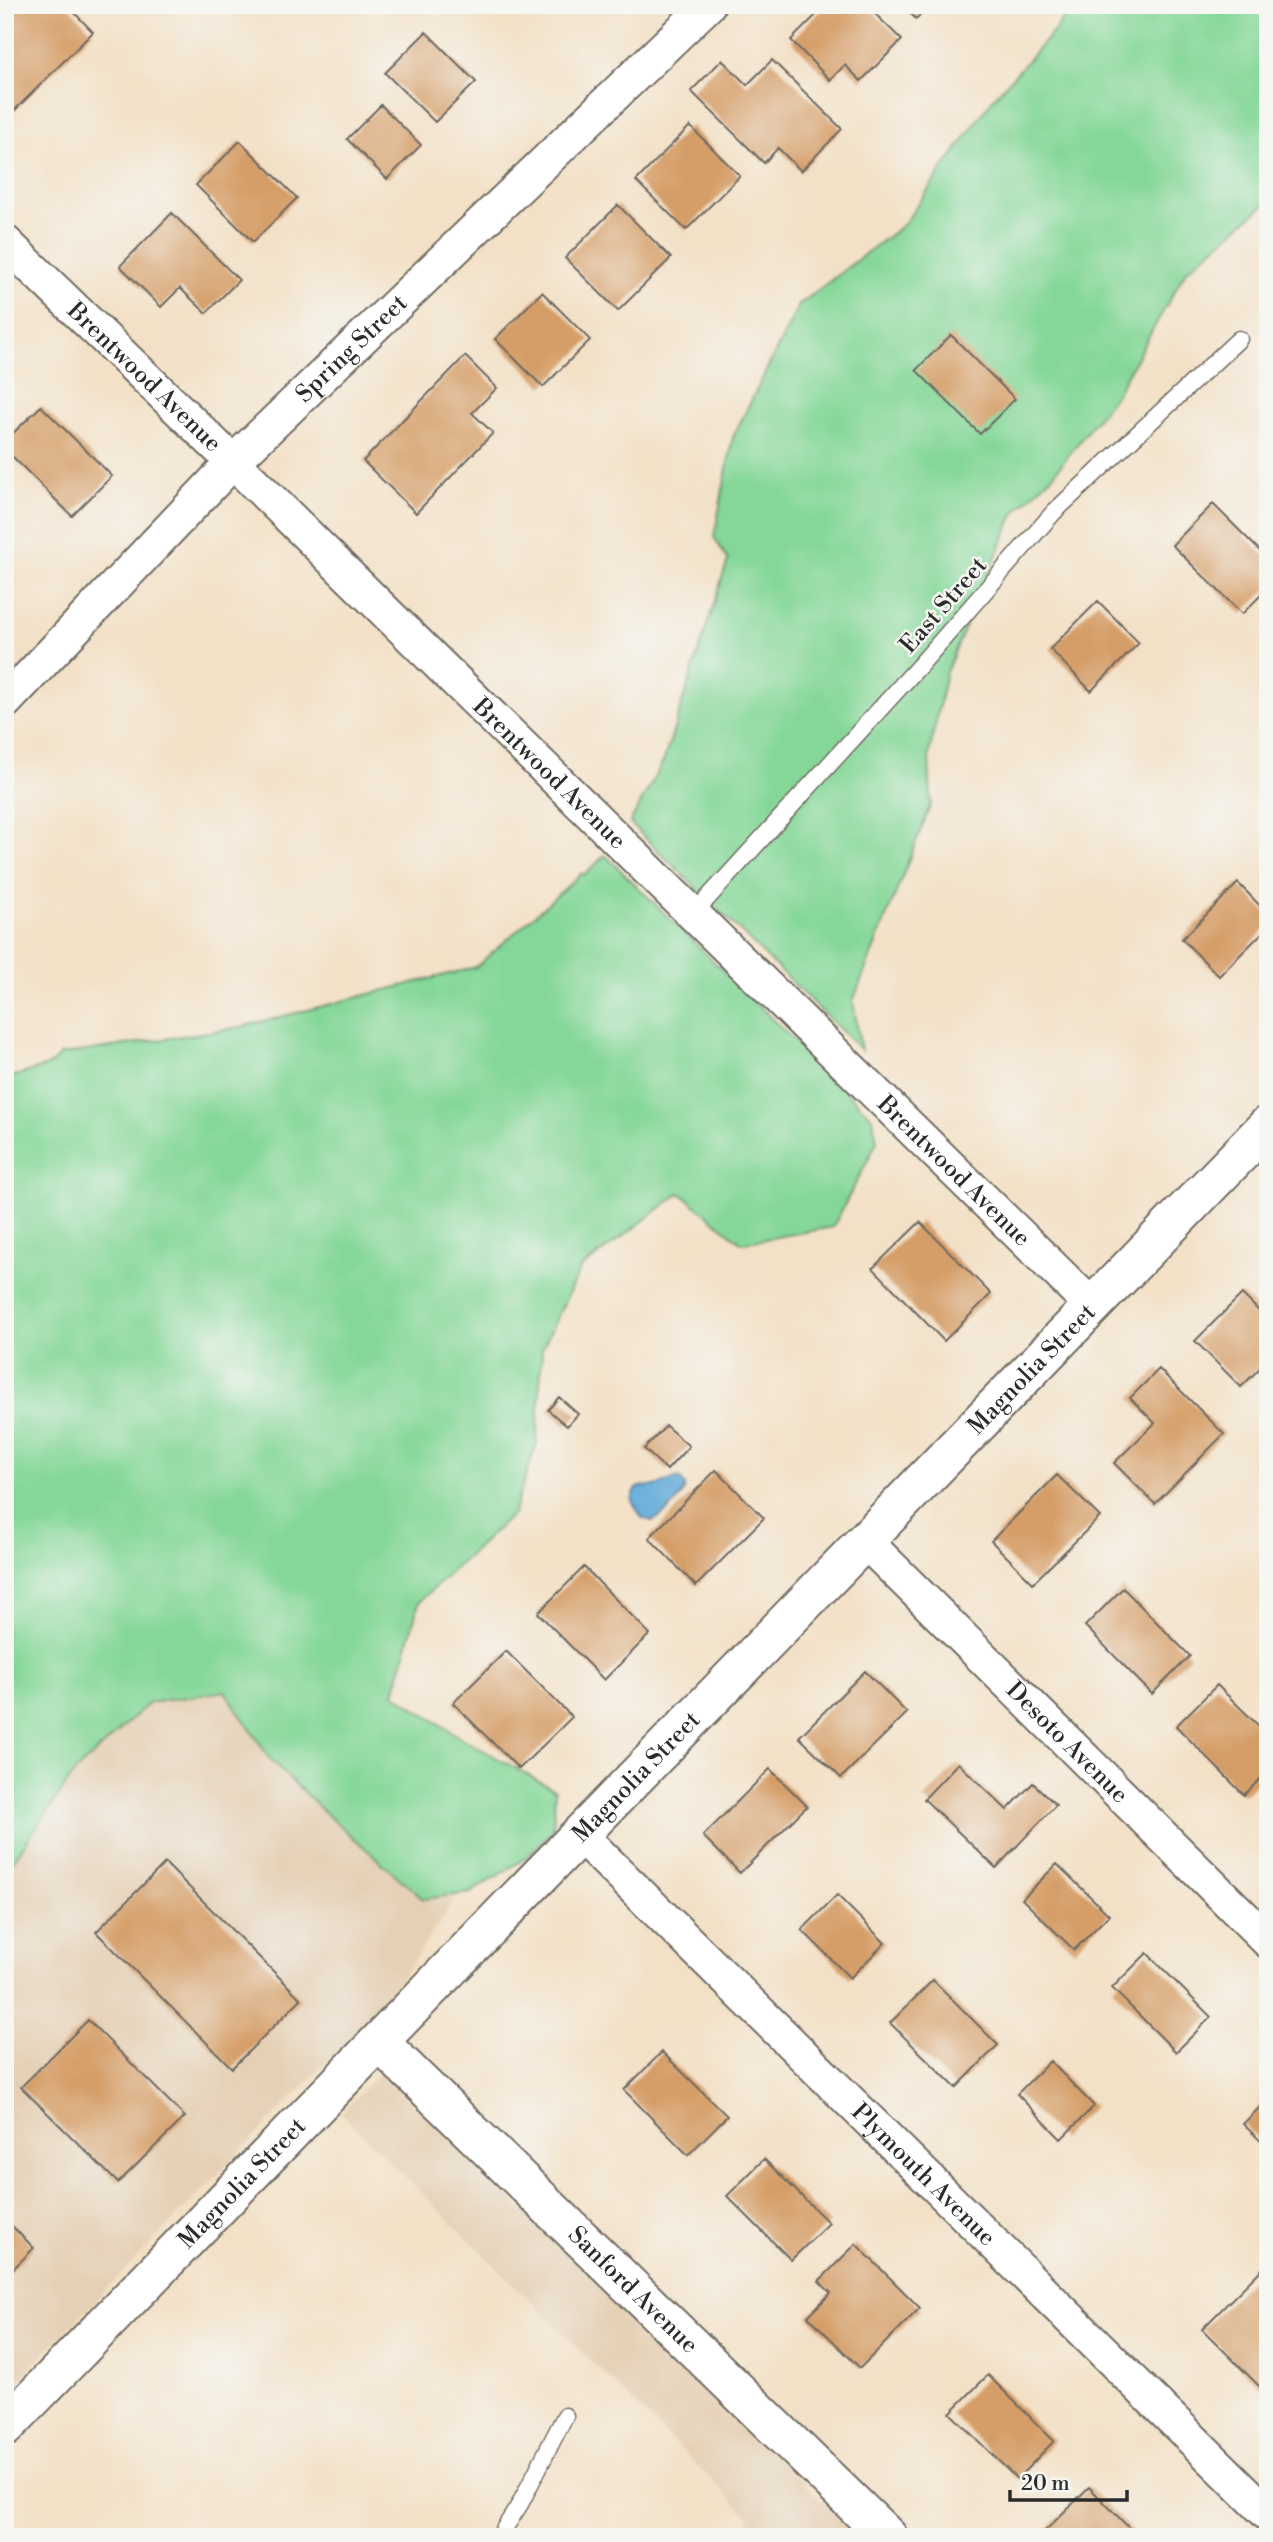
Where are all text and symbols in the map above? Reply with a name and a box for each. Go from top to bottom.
street label: Spring Street [290,288,414,410]
street label: Brentwood Avenue [60,295,227,459]
street label: East Street [894,551,994,660]
street label: Brentwood Avenue [465,691,632,856]
street label: Brentwood Avenue [870,1089,1036,1253]
street label: Magnolia Street [962,1298,1103,1442]
street label: Desoto Avenue [999,1676,1134,1810]
street label: Magnolia Street [566,1705,707,1849]
street label: Plymouth Avenue [845,2097,1001,2253]
street label: Magnolia Street [172,2111,313,2255]
street label: Sanford Avenue [561,2220,704,2360]
scale bar [1010,2458,1128,2502]
text: 20 m [1021,2471,1070,2497]

